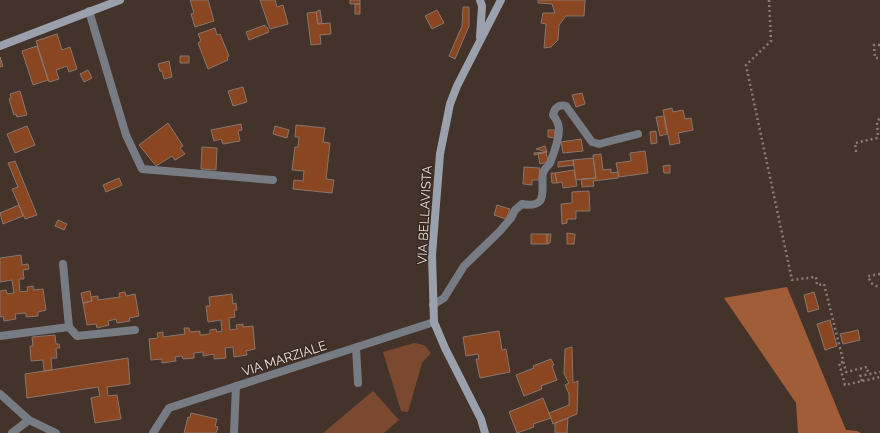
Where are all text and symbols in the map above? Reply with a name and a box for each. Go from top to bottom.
street label: VIA BELLAVISTA [414,165,435,265]
street label: VIA MARZIALE [240,338,328,379]

